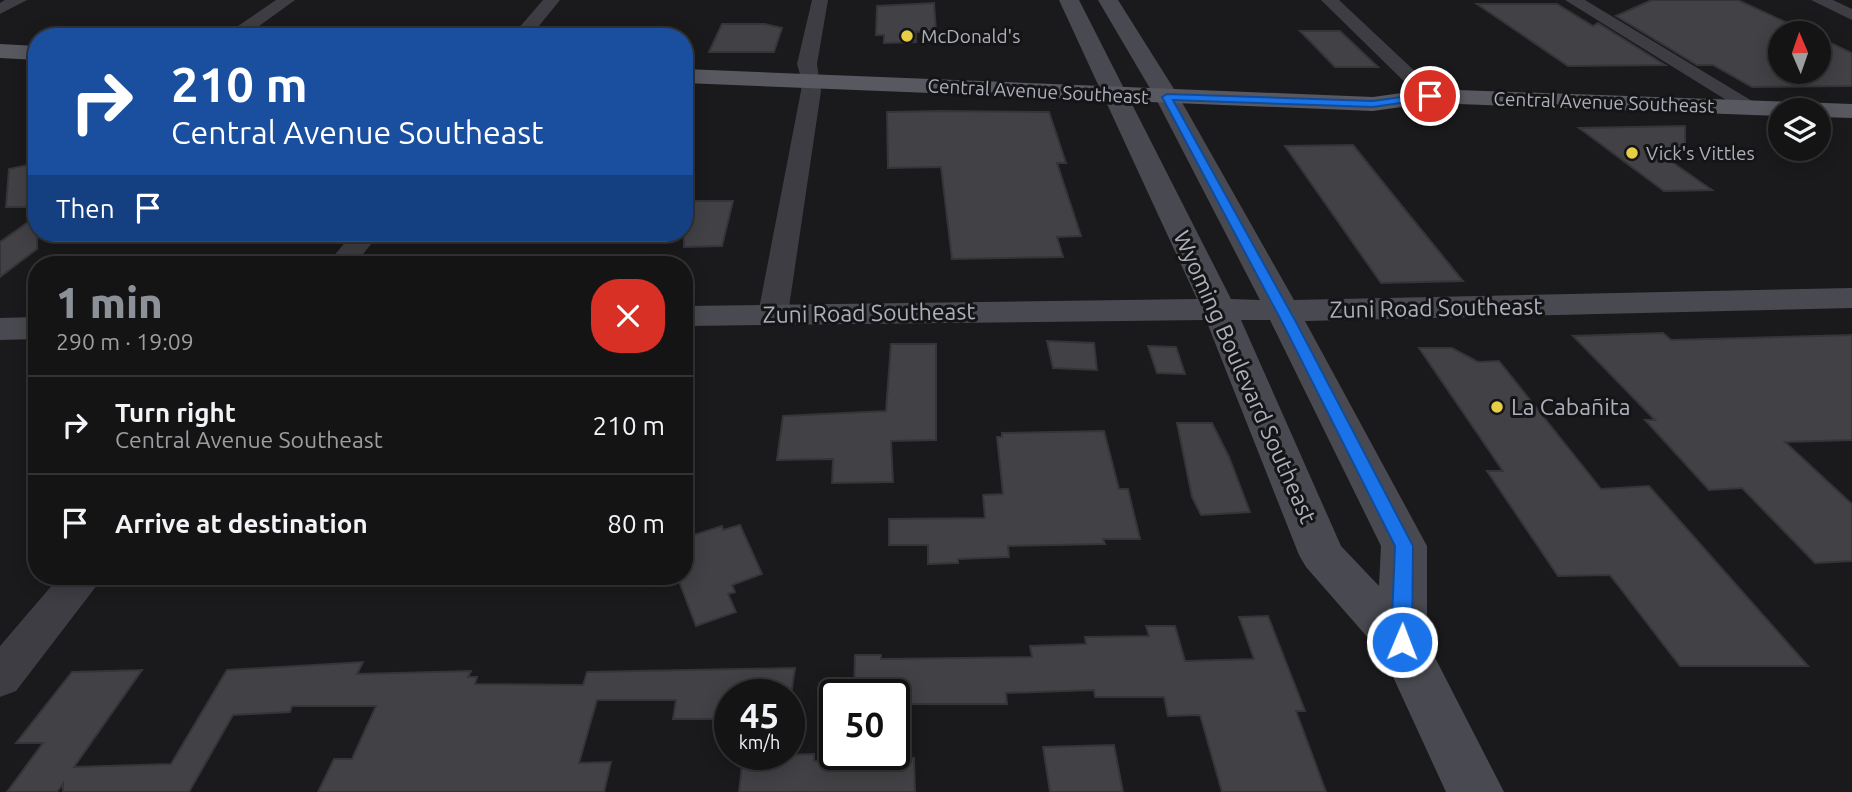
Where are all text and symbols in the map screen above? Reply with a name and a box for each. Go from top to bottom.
north arrow [1768,21,1830,84]
map controls [1768,21,1831,161]
place label: McDonald's [921,25,1020,47]
marker: McDonald's [899,28,915,44]
icon: right [56,56,147,147]
text: 210 m [171,56,308,111]
pin [1400,66,1460,126]
street label: Central Avenue Southeast [927,74,1150,108]
icon: arrive [1411,77,1449,115]
street label: Central Avenue Southeast [1493,87,1715,117]
button: layers [1768,98,1831,161]
text: Central Avenue Southeast [171,114,544,150]
place label: Vick's Vittles [1646,142,1755,164]
marker: Vick's Vittles [1624,145,1640,161]
icon: arrive [129,189,167,227]
text: Then [56,194,115,223]
street label: Wyoming Boulevard Southeast [1169,227,1321,527]
text: 1 min [56,279,163,326]
button: close [591,279,665,353]
street label: Zuni Road Southeast [1329,293,1543,322]
street label: Zuni Road Southeast [762,298,976,327]
text: 290 m · 19:09 [56,329,194,354]
place label: La Cabañita [1511,394,1631,419]
text: Turn right [115,398,236,427]
marker: La Cabañita [1489,399,1505,415]
icon: right [56,406,94,444]
text: 210 m [593,411,665,440]
text: Central Avenue Southeast [115,427,383,452]
icon: arrive [56,504,94,542]
text: Arrive at destination [115,509,368,538]
text: 80 m [607,509,665,538]
position arrow [1365,605,1439,679]
speed limit sign: 50 [819,679,910,770]
text: 45 [740,695,779,735]
text: km/h [739,732,780,752]

